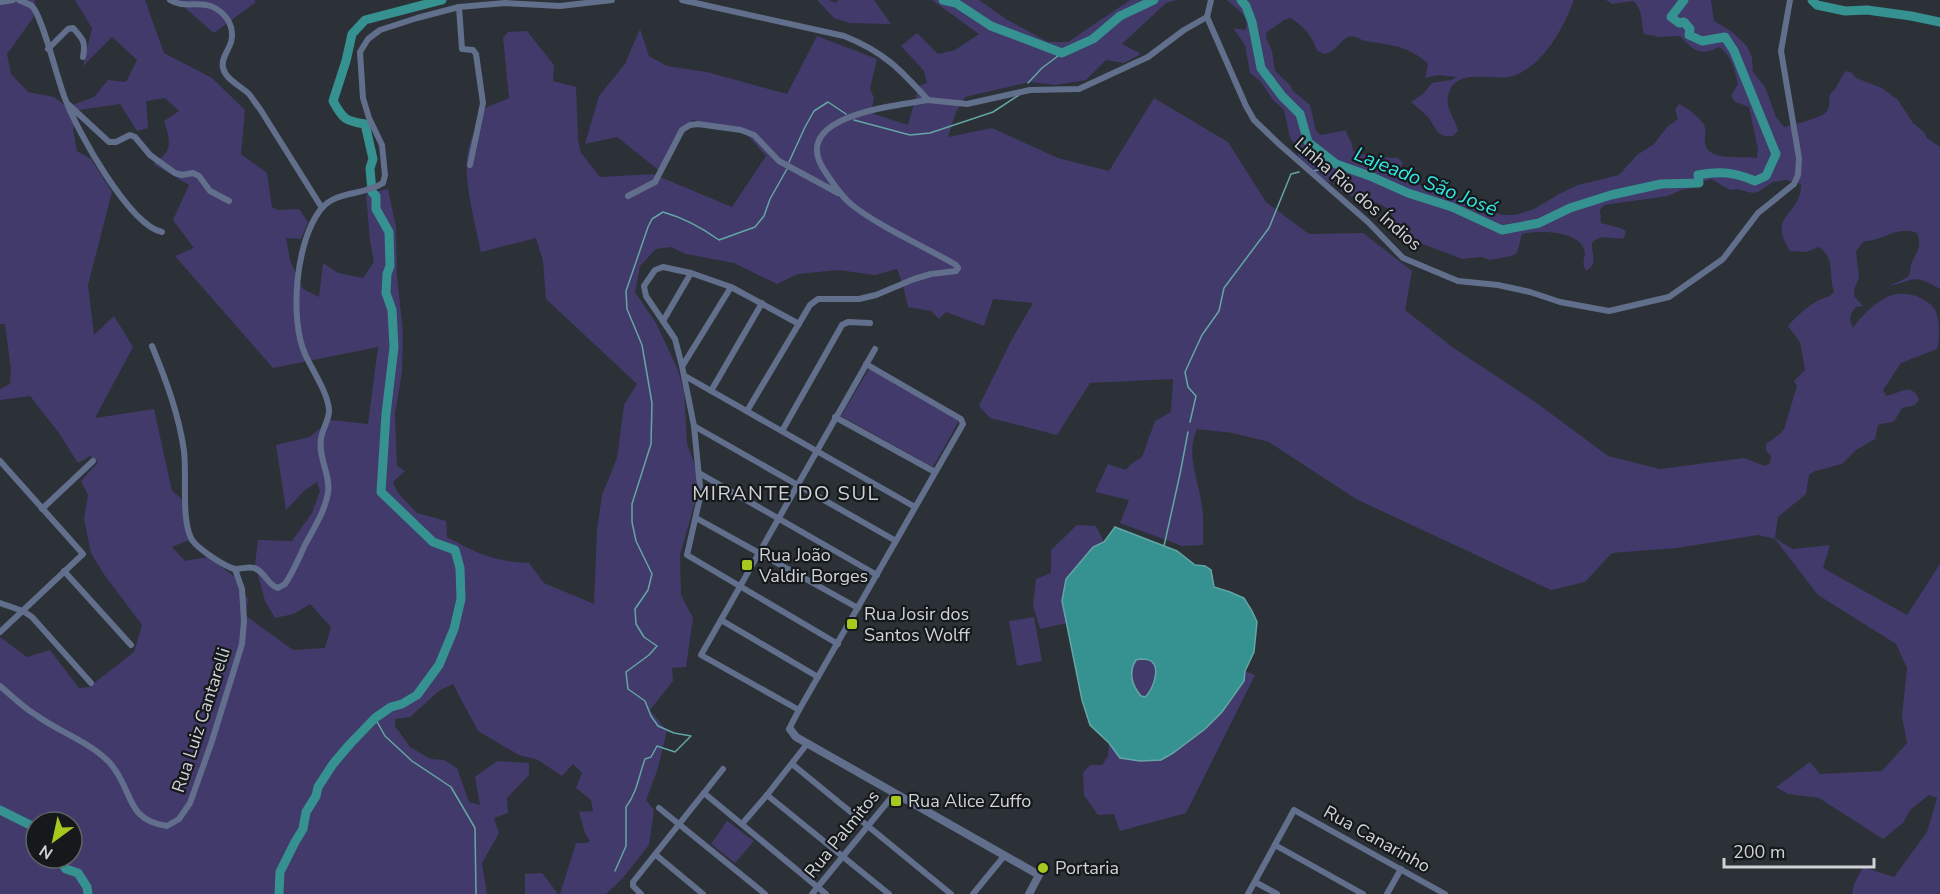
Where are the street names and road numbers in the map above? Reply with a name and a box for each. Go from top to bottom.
street label: Linha Rio dos Índios [1289,132,1427,256]
street label: Rua Luiz Cantarelli [166,644,236,796]
street label: Rua Palmitos [799,785,885,883]
street label: Rua Canarinho [1319,800,1435,878]

